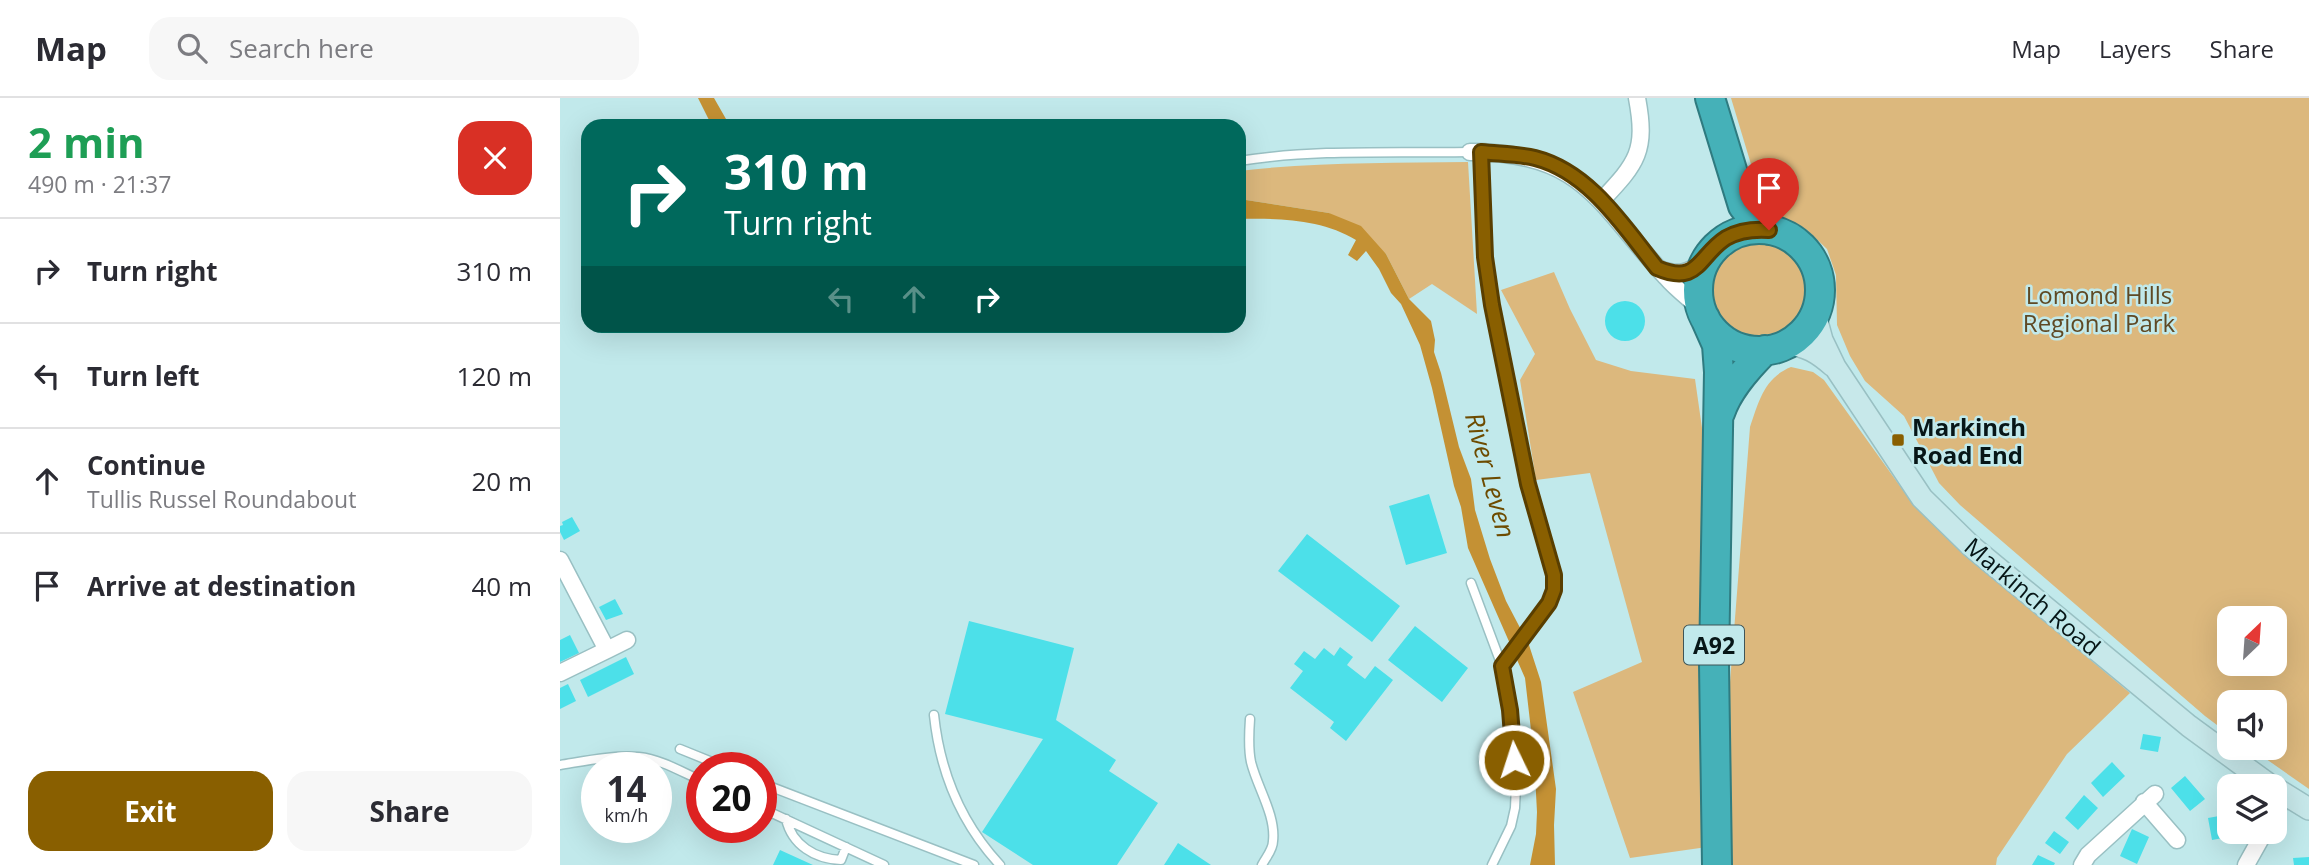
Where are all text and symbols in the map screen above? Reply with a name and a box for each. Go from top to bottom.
search box [149,17,639,80]
text: Map [35,26,107,71]
icon: search [173,29,211,67]
text: Search here [229,30,374,66]
text: Map [2011,32,2061,65]
text: Layers [2099,32,2172,65]
text: Share [2210,32,2274,65]
text: 2 min [28,113,145,170]
button: close [458,121,532,195]
text: 310 m [724,138,869,204]
icon: right [609,147,700,238]
pin [1739,158,1799,230]
text: 490 m · 21:37 [28,168,171,200]
icon: arrive [1750,169,1788,207]
text: Turn right [724,201,872,244]
icon: right [28,252,66,290]
text: Turn right [87,253,218,289]
text: 310 m [457,253,532,289]
park label: Lomond Hills Regional Park [2023,278,2176,339]
icon: left [822,280,860,318]
icon: ahead [895,280,933,318]
icon: right [968,280,1006,318]
icon: left [28,357,66,395]
text: Turn left [87,358,199,394]
text: 120 m [457,358,532,394]
water label: River Leven [1457,408,1525,542]
place label: Markinch Road End [1912,410,2026,471]
marker: Markinch Road End [1890,432,1906,448]
text: Continue [87,447,206,483]
icon: ahead [28,462,66,500]
text: 20 m [471,463,532,499]
text: Tullis Russel Roundabout [87,483,356,515]
street label: Markinch Road [1958,529,2108,663]
icon: arrive [28,567,66,605]
text: Arrive at destination [87,568,356,604]
text: 40 m [471,568,532,604]
north arrow [2217,606,2287,676]
map controls [2217,606,2287,844]
road number: A92 [1684,625,1744,664]
button: sound [2217,690,2287,760]
position arrow [1477,723,1551,797]
speed limit sign: 20 [686,752,777,843]
text: 14 [606,765,647,812]
button: Exit [28,771,273,851]
button: Share [287,771,532,851]
button: layers [2217,774,2287,844]
text: km/h [605,803,648,827]

